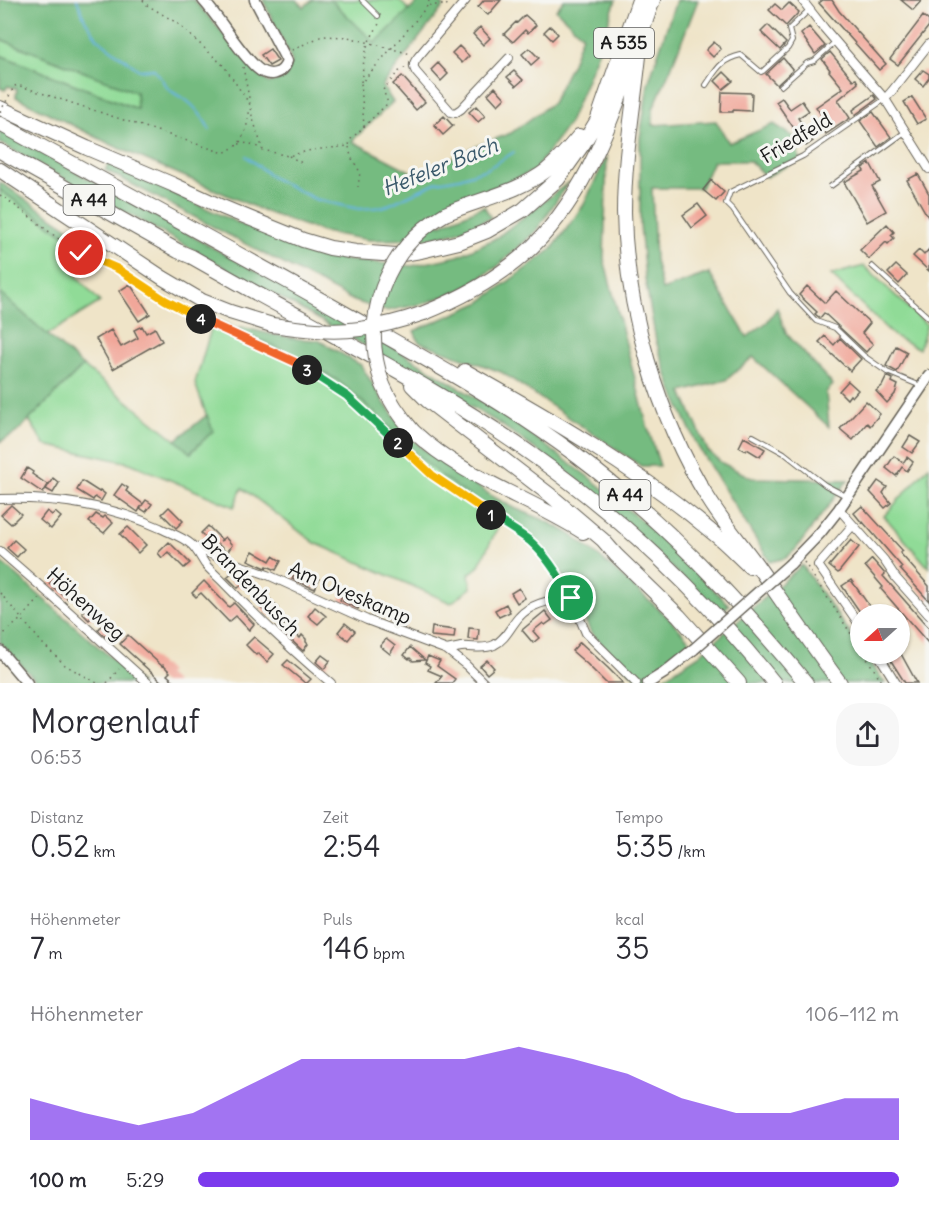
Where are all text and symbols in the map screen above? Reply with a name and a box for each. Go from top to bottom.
road number: A 535 [594,28,654,58]
street label: Friedfeld [756,106,836,169]
water label: Hefeler Bach [378,131,502,202]
road number: A 44 [64,185,115,215]
pin [55,227,106,278]
icon: check [64,236,97,269]
pin: 4 [186,304,216,334]
text: 4 [196,309,206,329]
pin: 3 [292,355,322,385]
text: 3 [302,360,312,380]
pin: 2 [383,428,413,458]
text: 2 [394,433,402,453]
road number: A 44 [600,480,650,510]
pin: 1 [476,500,506,530]
text: 1 [488,505,494,525]
street label: Brandenbusch [197,529,306,641]
street label: Am Oveskamp [285,556,415,630]
street label: Höhenweg [42,562,131,645]
pin [545,572,596,623]
icon: arrive [554,581,587,614]
north arrow [850,604,910,664]
map controls [850,604,910,664]
text: Morgenlauf [30,700,200,742]
button: share [836,703,899,766]
text: 06:53 [30,744,82,769]
text: Distanz [30,807,84,827]
text: Zeit [323,807,349,827]
text: Tempo [615,807,663,827]
text: 0.52 [30,827,90,865]
text: 2:54 [323,827,380,865]
text: 5:35 [615,827,674,865]
text: km [90,841,116,861]
text: /km [674,841,705,861]
text: Höhenmeter [30,909,121,929]
text: Puls [323,909,352,929]
text: kcal [615,909,644,929]
text: 7 [30,929,45,967]
text: 146 [323,929,369,967]
text: 35 [615,929,650,967]
text: m [45,943,63,963]
text: bpm [369,943,405,963]
text: Höhenmeter [30,1001,143,1026]
text: 106–112 m [806,1001,899,1026]
text: 100 m [30,1167,87,1192]
text: 5:29 [126,1167,164,1192]

